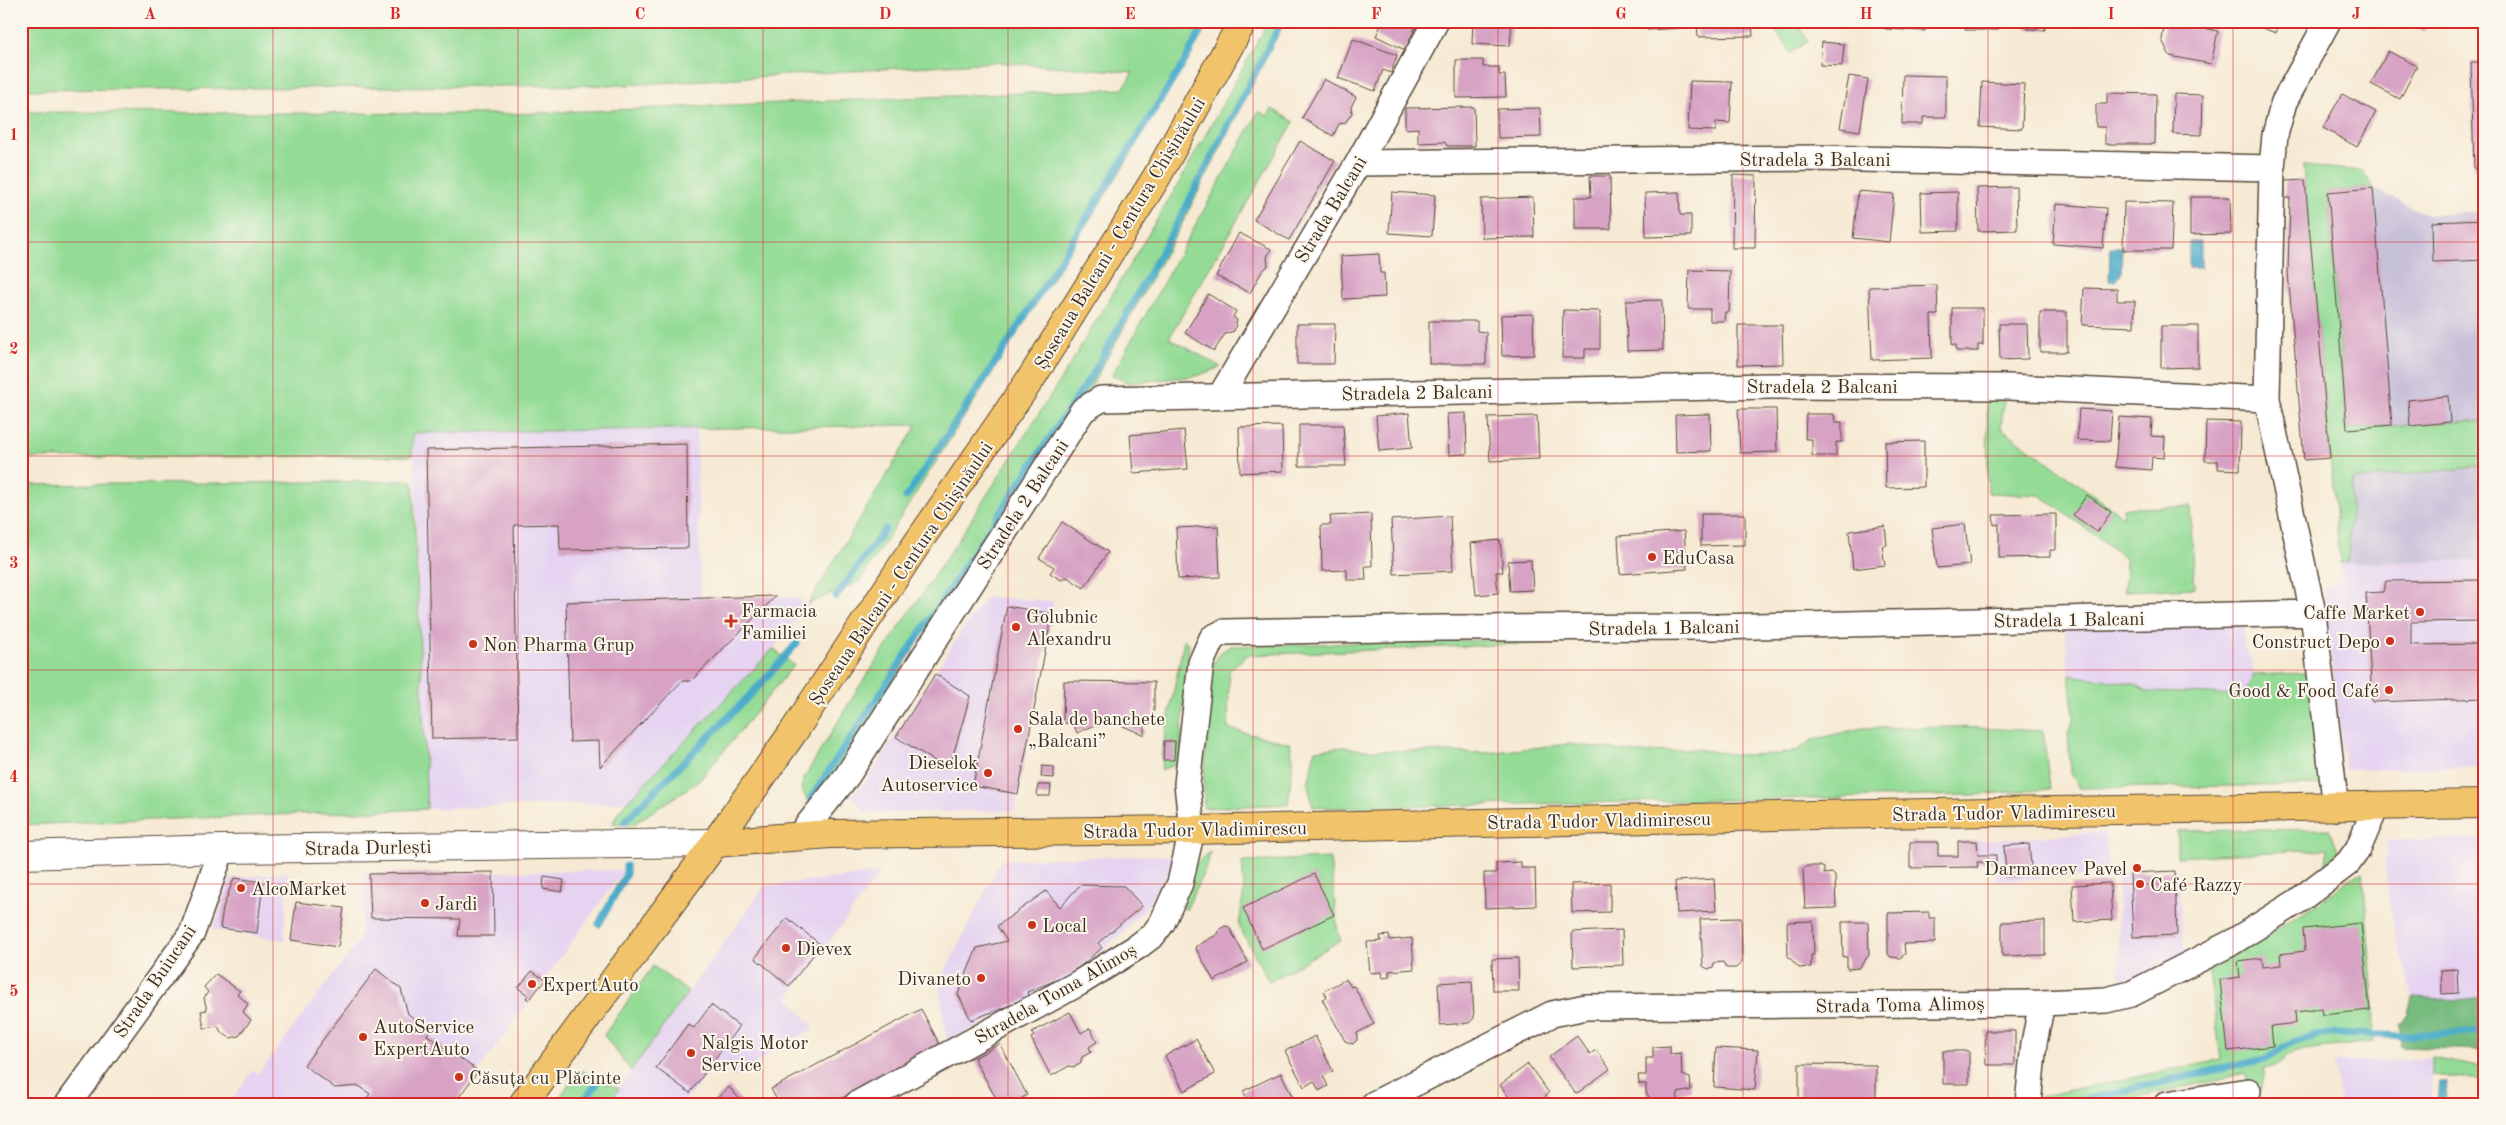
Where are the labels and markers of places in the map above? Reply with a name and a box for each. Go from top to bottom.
place label: EduCasa [1662,550,1736,569]
marker: EduCasa [1646,551,1658,563]
place label: Farmacia Familiei [741,603,818,644]
place label: Caffe Market [2303,605,2410,624]
marker: Caffe Market [2414,606,2426,618]
place label: Golubnic Alexandru [1026,609,1112,650]
marker: Farmacia Familiei [725,615,737,627]
marker: Golubnic Alexandru [1010,621,1022,633]
place label: Construct Depo [2252,634,2380,653]
marker: Construct Depo [2384,635,2396,647]
place label: Non Pharma Grup [483,637,634,656]
marker: Non Pharma Grup [467,638,479,650]
place label: Good & Food Café [2228,683,2379,702]
marker: Good & Food Café [2383,684,2395,696]
place label: Sala de banchete „Balcani” [1028,711,1165,752]
marker: Sala de banchete „Balcani” [1012,723,1024,735]
place label: Dieselok Autoservice [880,755,978,796]
marker: Dieselok Autoservice [982,767,994,779]
place label: Darmancev Pavel [1984,861,2127,880]
marker: Darmancev Pavel [2131,862,2143,874]
place label: Café Razzy [2150,877,2242,896]
marker: Café Razzy [2134,878,2146,890]
place label: AlcoMarket [251,881,347,900]
marker: AlcoMarket [235,882,247,894]
place label: Jardi [435,896,477,915]
marker: Jardi [419,897,431,909]
place label: Local [1042,918,1087,937]
marker: Local [1026,919,1038,931]
place label: Dievex [796,941,853,960]
marker: Dievex [780,942,792,954]
place label: Divaneto [897,971,971,990]
marker: Divaneto [975,972,987,984]
place label: ExpertAuto [542,977,639,996]
marker: ExpertAuto [526,978,538,990]
place label: AutoService ExpertAuto [373,1019,474,1060]
marker: AutoService ExpertAuto [357,1031,369,1043]
place label: Nalgis Motor Service [701,1035,809,1076]
marker: Nalgis Motor Service [685,1047,697,1059]
place label: Căsuța cu Plăcinte [469,1070,621,1089]
marker: Căsuța cu Plăcinte [453,1071,465,1083]

